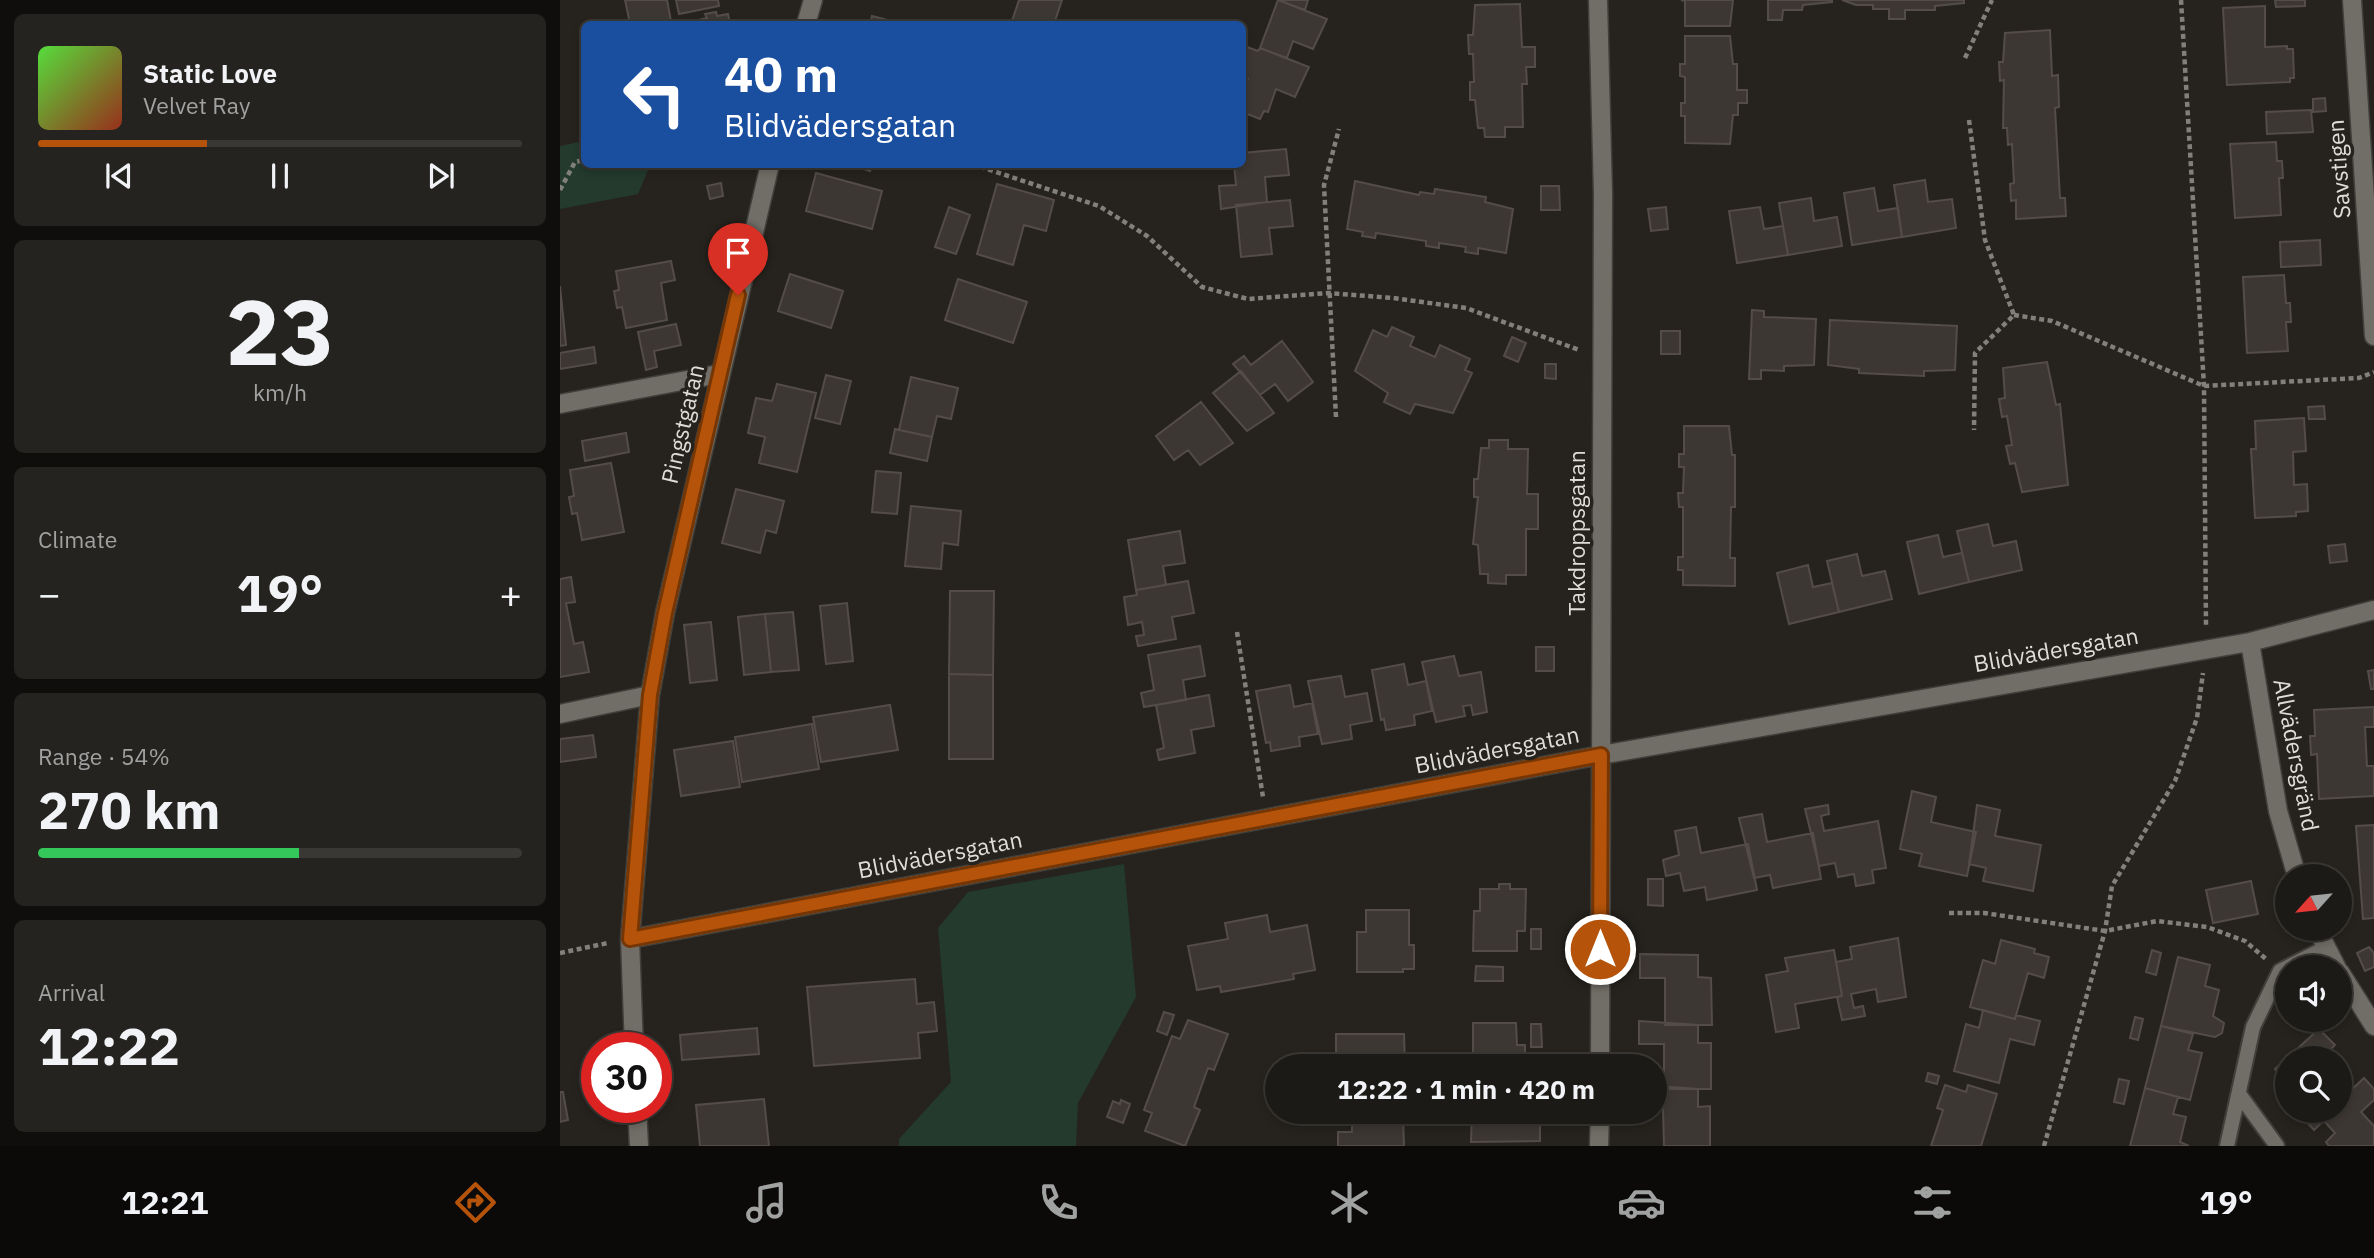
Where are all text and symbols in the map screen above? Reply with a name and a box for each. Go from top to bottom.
text: 40 m [724,42,838,105]
icon: left [609,49,700,140]
text: Static Love [143,56,277,90]
text: Velvet Ray [143,90,250,120]
text: Blidvädersgatan [724,104,956,146]
street label: Savstigen [2320,118,2356,220]
icon: previous [100,157,138,195]
icon: pause [261,157,299,195]
icon: next [422,157,460,195]
pin [708,223,768,295]
icon: arrive [719,234,757,272]
text: 23 [225,272,335,390]
street label: Pingstgatan [654,361,710,486]
text: km/h [253,377,307,407]
street label: Takdroppsgatan [1561,450,1591,616]
text: Climate [38,524,117,554]
text: 19° [237,559,323,626]
text: − [38,569,61,618]
text: + [499,569,522,618]
street label: Blidvädersgatan [1971,620,2141,678]
street label: Allvädersgränd [2267,676,2326,834]
street label: Blidvädersgatan [1412,718,1582,780]
text: Range · 54% [38,741,170,771]
text: 270 km [38,776,220,843]
street label: Blidvädersgatan [855,823,1025,885]
north arrow [2275,864,2352,942]
map controls [2275,864,2352,1123]
position arrow [1563,912,1637,986]
button: sound [2275,955,2352,1032]
text: Arrival [38,977,105,1007]
text: 12:22 [38,1012,180,1079]
speed limit sign: 30 [581,1032,672,1123]
button: search [2275,1046,2352,1123]
text: 12:22 · 1 min · 420 m [1337,1072,1595,1106]
icon: directions [451,1178,500,1227]
icon: music [742,1178,791,1227]
icon: phone [1034,1178,1083,1227]
icon: climate [1325,1178,1374,1227]
icon: car [1617,1178,1666,1227]
icon: filters [1908,1178,1957,1227]
text: 12:21 [121,1181,209,1223]
text: 19° [2199,1181,2253,1223]

